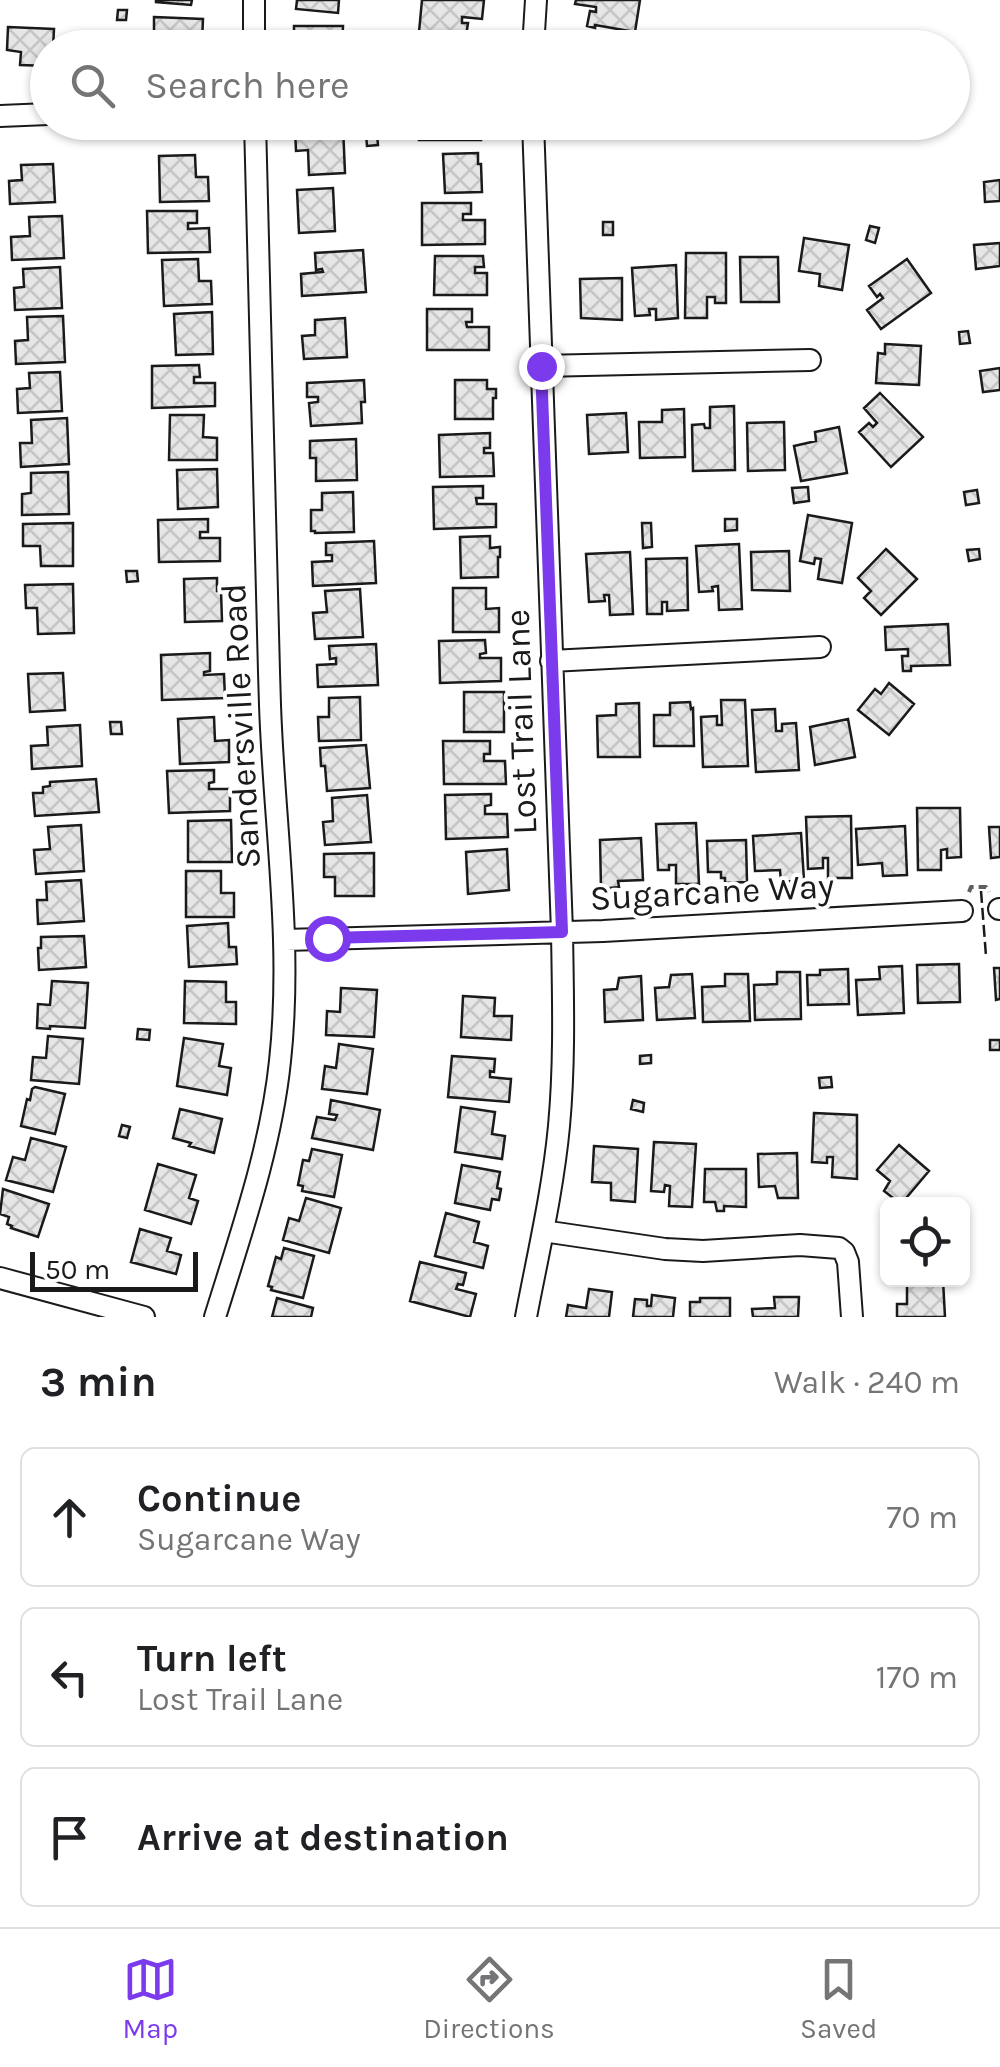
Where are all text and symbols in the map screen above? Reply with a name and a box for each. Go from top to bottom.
search box [30,30,970,140]
icon: search [65,58,120,113]
text: Search here [145,63,349,108]
route end [519,344,565,390]
street label: Sandersville Road [213,582,269,870]
street label: Lost Trail Lane [497,609,545,835]
street label: Sugarcane Way [589,865,835,919]
route start [305,916,351,962]
map controls [880,1197,970,1287]
button: locate [880,1197,970,1287]
scale bar [30,1247,198,1292]
text: 50 m [45,1253,110,1286]
text: 3 min [40,1357,157,1407]
text: Walk · 240 m [774,1364,960,1401]
text: Continue [137,1476,301,1521]
icon: ahead [42,1490,97,1545]
text: 70 m [886,1499,958,1536]
text: Sugarcane Way [137,1521,361,1558]
text: Turn left [137,1636,287,1681]
icon: left [42,1650,97,1705]
text: 170 m [876,1659,958,1696]
text: Lost Trail Lane [137,1681,343,1718]
icon: arrive [42,1810,97,1865]
text: Arrive at destination [137,1815,509,1860]
tab: Map [123,1952,178,2045]
tab: Directions [423,1952,555,2045]
tab: Saved [800,1952,877,2045]

